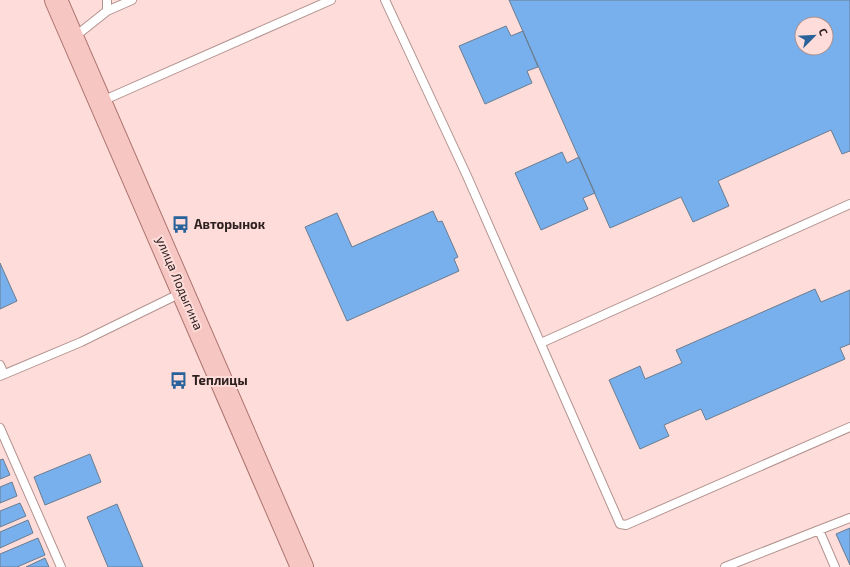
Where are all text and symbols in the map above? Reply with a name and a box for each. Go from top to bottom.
north arrow [794,16,834,56]
text: С [816,26,831,38]
bus stop icon: Авторынок [171,214,191,234]
place label: Авторынок [194,216,266,232]
street label: улица Лодыгина [153,234,207,332]
bus stop icon: Теплицы [169,370,189,390]
place label: Теплицы [192,372,248,388]

